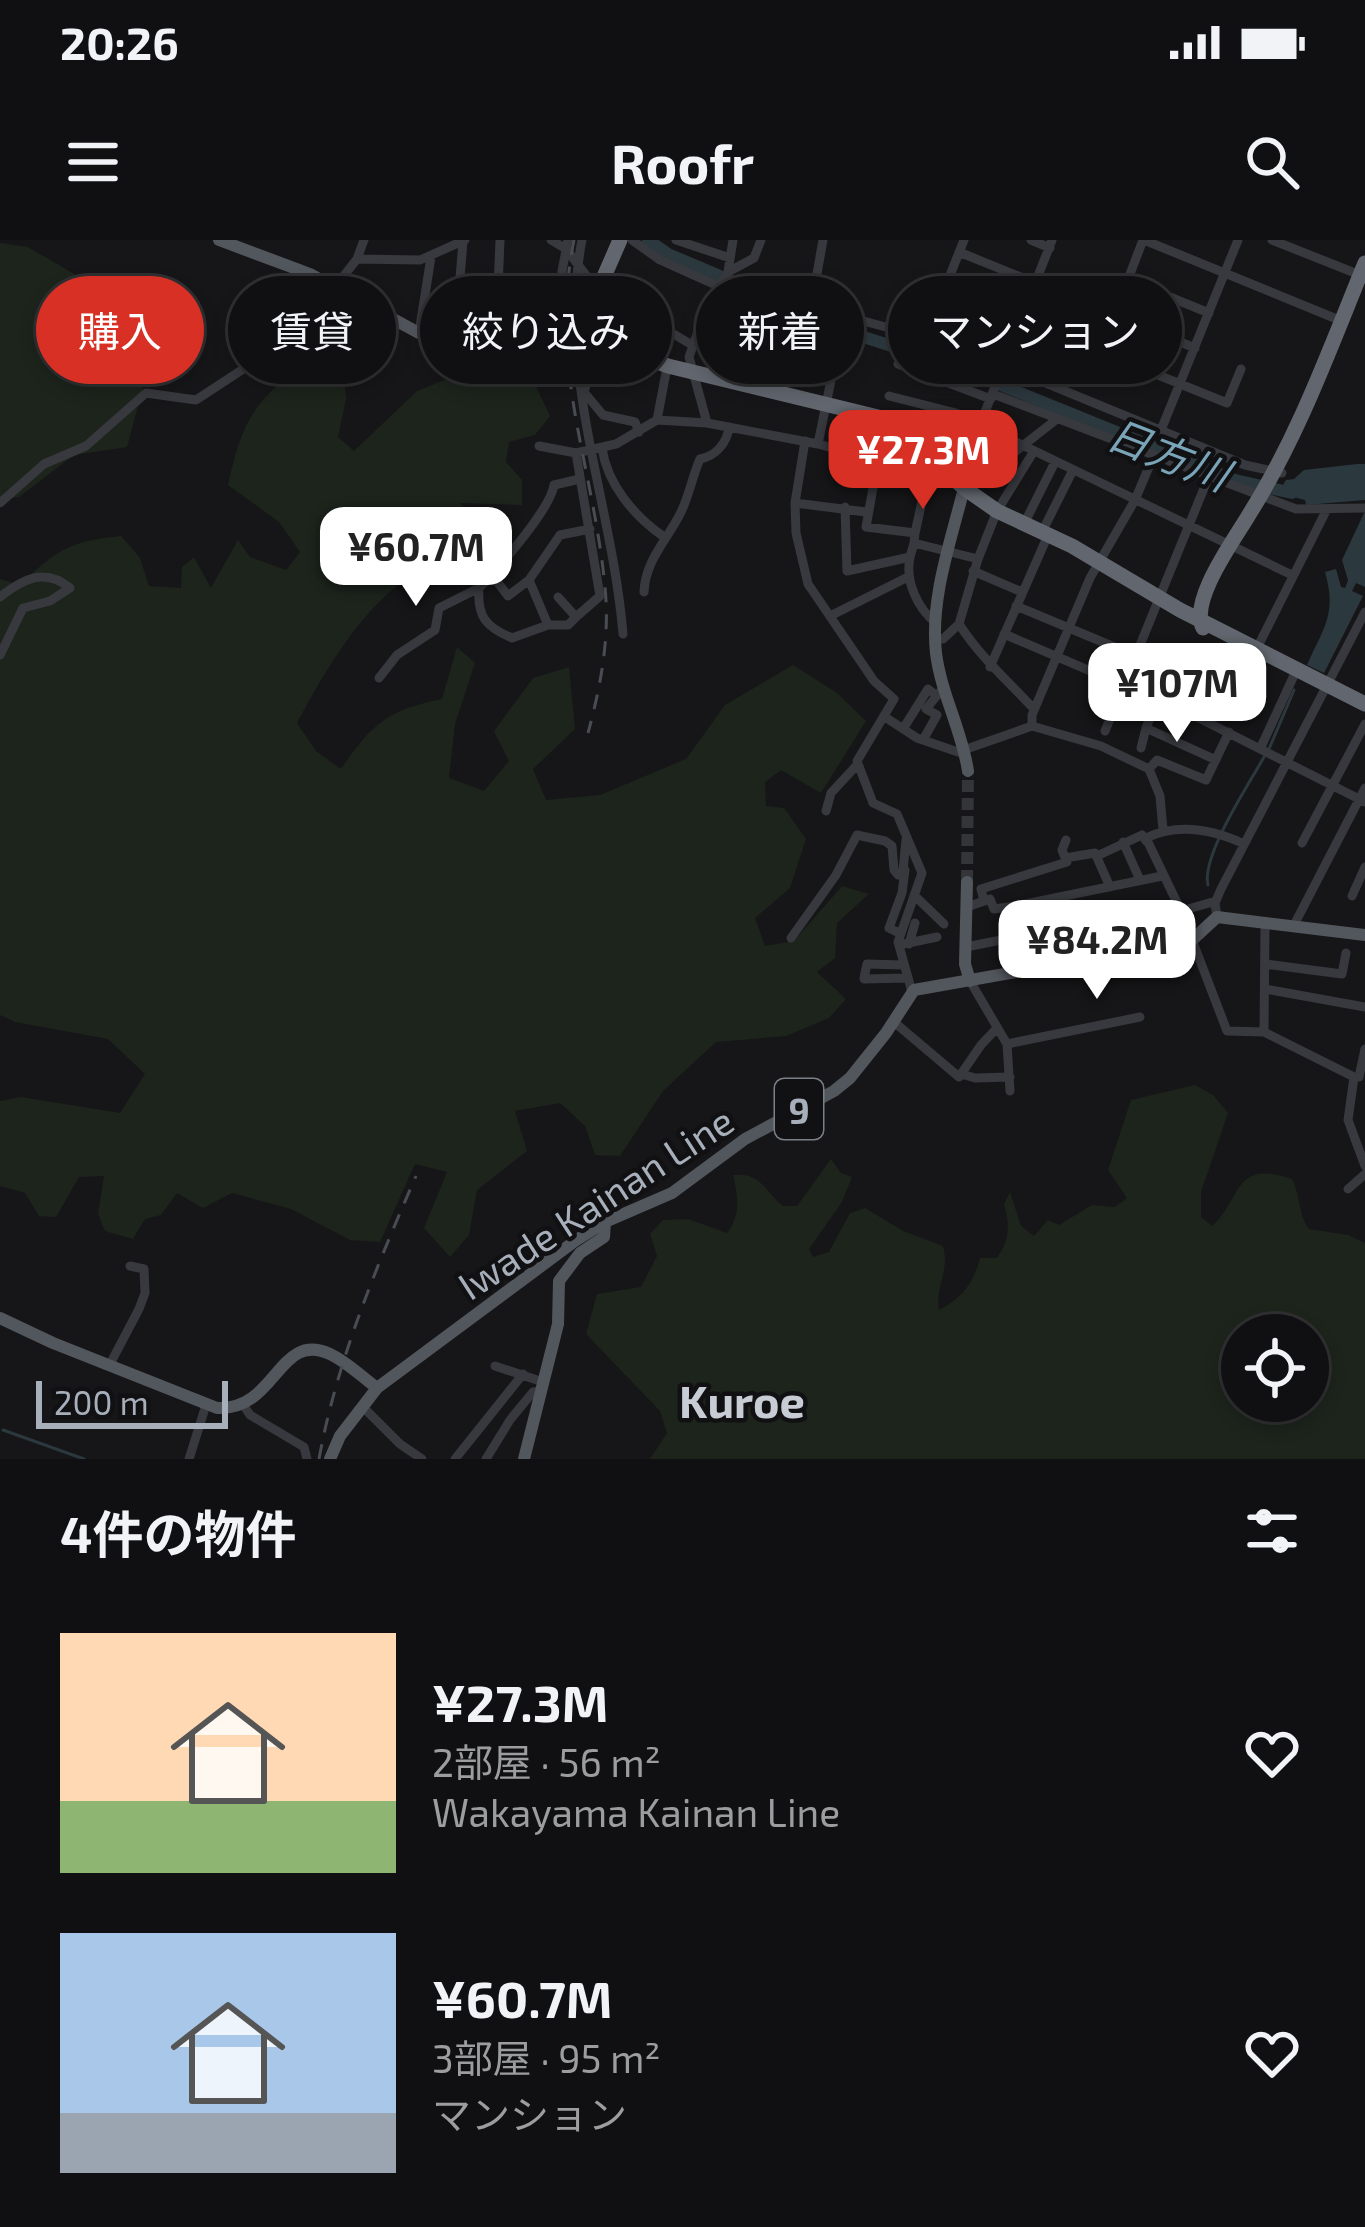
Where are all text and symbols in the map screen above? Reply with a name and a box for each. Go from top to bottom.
text: 20:26 [60,15,179,69]
icon: menu [60,129,126,195]
icon: search [1239,129,1305,195]
text: Roofr [611,130,754,195]
chip: 購入 [36,276,204,384]
chip: 賃貸 [228,276,396,384]
chip: 絞り込み [420,276,672,384]
chip: 新着 [696,276,864,384]
chip: マンション [888,276,1182,384]
water label: 日方川 [1101,407,1241,500]
pin: ¥27.3M [825,410,1021,512]
text: ¥27.3M [856,425,990,472]
pin: ¥60.7M [318,507,514,609]
text: ¥60.7M [347,522,485,569]
pin: ¥107M [1093,643,1261,745]
text: ¥107M [1115,658,1239,705]
pin: ¥84.2M [999,900,1195,1002]
text: ¥84.2M [1026,915,1168,962]
road number: 9 [775,1079,823,1139]
street label: Iwade Kainan Line [449,1096,741,1308]
map controls [1221,1314,1329,1422]
button: locate [1221,1314,1329,1422]
district label: Kuroe [679,1373,805,1427]
scale bar [36,1375,228,1428]
text: 200 m [54,1382,149,1422]
icon: filters [1239,1498,1305,1564]
text: 4件の物件 [60,1502,297,1563]
text: ¥27.3M [432,1671,608,1732]
icon: home [156,1681,300,1825]
icon: heart [1239,1720,1305,1786]
text: 2部屋 · 56 m² [432,1738,661,1785]
text: Wakayama Kainan Line [432,1788,840,1835]
text: ¥60.7M [432,1967,613,2028]
icon: home [156,1981,300,2125]
icon: heart [1239,2020,1305,2086]
text: 3部屋 · 95 m² [432,2034,661,2081]
text: マンション [432,2090,627,2137]

